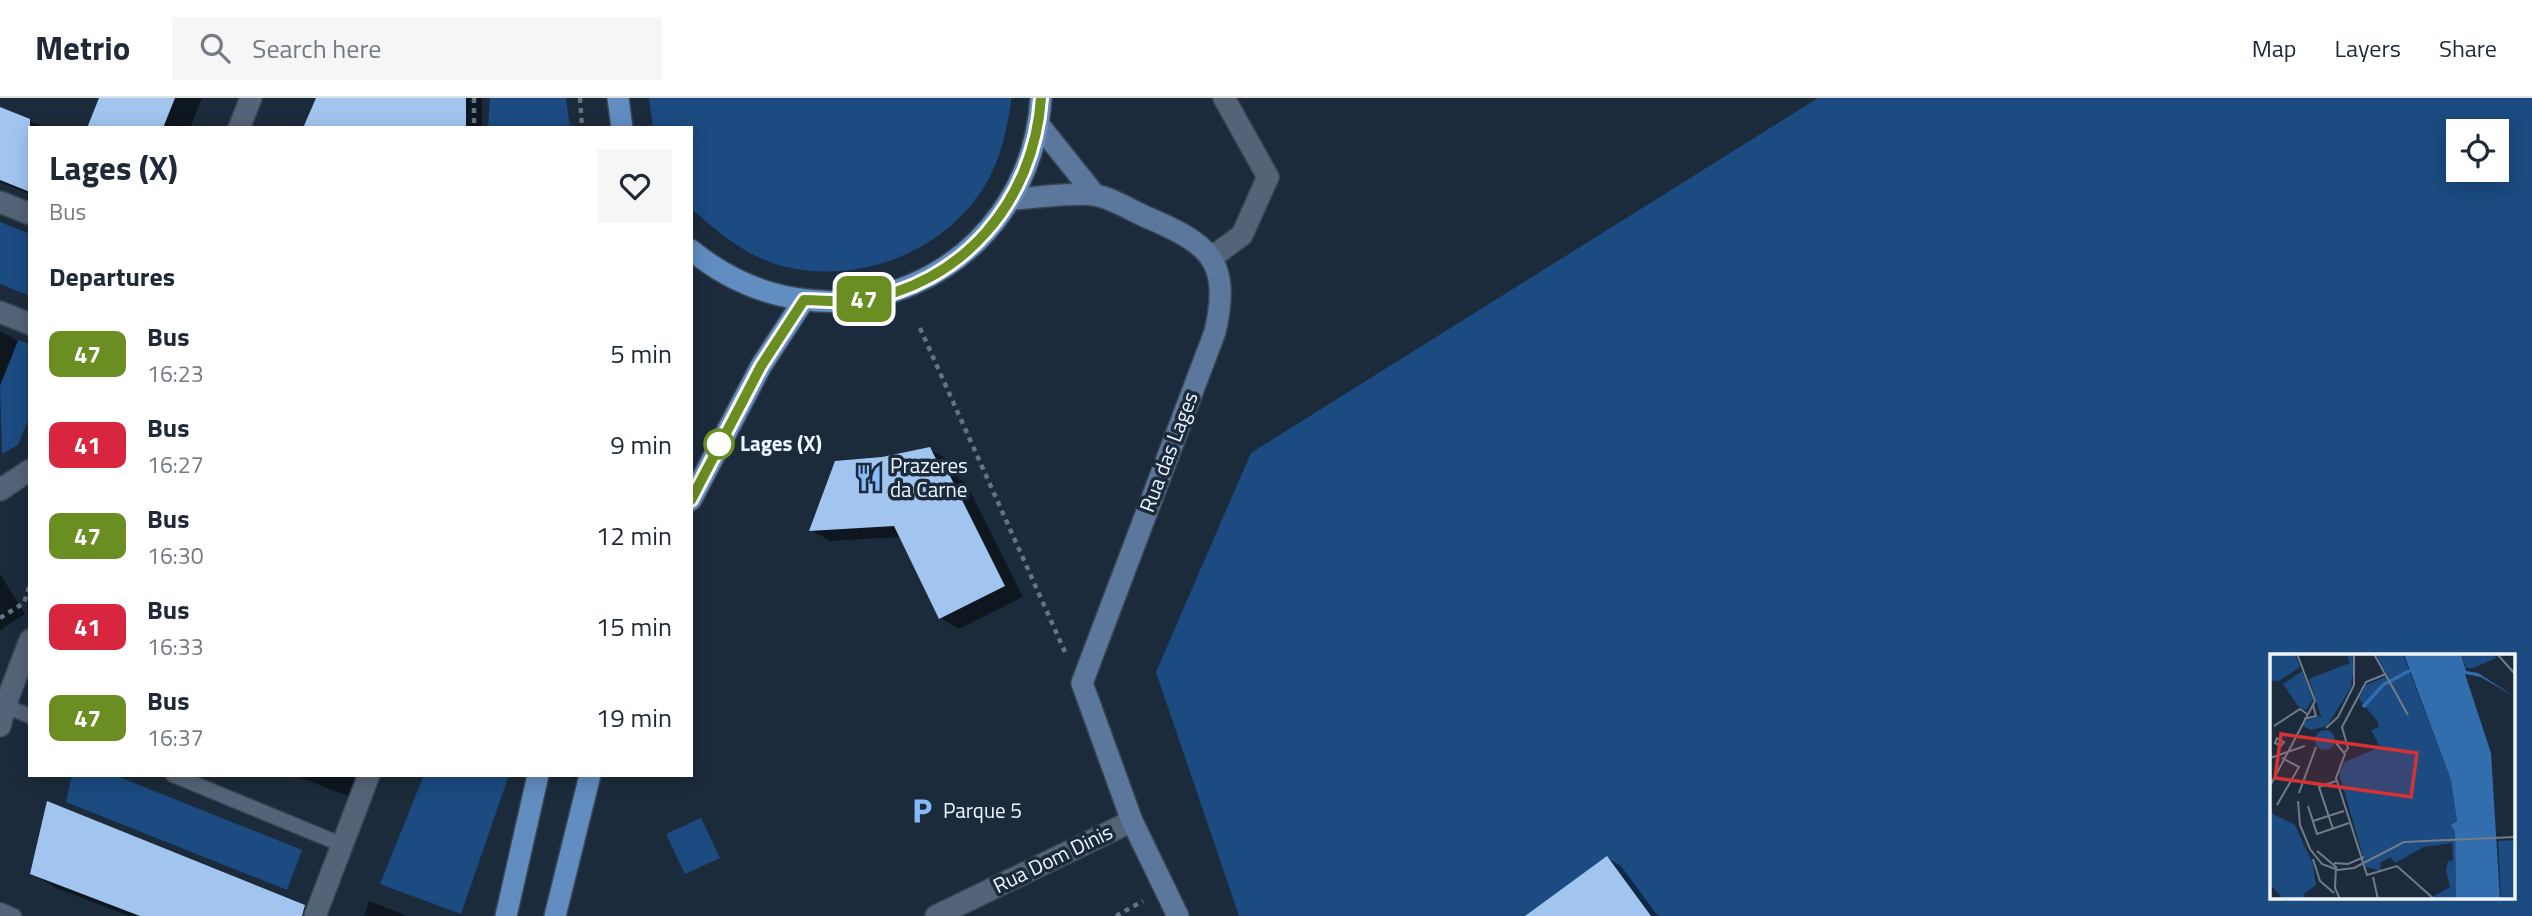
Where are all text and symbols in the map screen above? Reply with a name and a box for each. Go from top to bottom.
search box [172,17,662,80]
text: Metrio [35,23,130,73]
icon: search [196,29,234,67]
text: Search here [252,29,381,68]
text: Map [2252,30,2297,66]
text: Layers [2335,30,2401,66]
text: Share [2439,30,2497,66]
map controls [2446,119,2509,182]
button: locate [2446,119,2509,182]
text: Lages (X) [49,143,178,193]
button: heart [598,149,672,223]
text: Bus [49,194,86,229]
text: Departures [49,257,175,296]
line badge: 47 [832,276,896,322]
text: 47 [851,281,877,317]
text: Bus [147,317,189,356]
text: 5 min [610,334,672,373]
text: 47 [74,336,101,372]
text: 16:23 [147,356,204,391]
street label: Rua das Lages [1130,387,1206,517]
text: Bus [147,408,189,447]
text: 9 min [610,425,672,464]
text: 41 [74,427,101,463]
place label: Lages (X) [740,427,822,459]
marker: Lages (X) [704,429,734,459]
text: 16:27 [147,447,204,482]
place label: Prazeres da Carne [890,449,968,505]
restaurant icon: Prazeres da Carne [854,463,884,493]
text: Bus [147,499,189,538]
text: 12 min [596,516,672,555]
text: 47 [74,518,101,554]
text: 16:30 [147,538,204,573]
text: Bus [147,590,189,629]
text: 15 min [596,607,672,646]
text: 41 [74,609,101,645]
text: 16:33 [147,629,204,664]
inset map [2270,654,2514,898]
text: Bus [147,681,189,720]
text: 19 min [596,698,672,737]
text: 47 [74,700,101,736]
text: 16:37 [147,720,204,755]
place label: Parque 5 [943,794,1022,826]
parking icon: Parque 5 [907,796,937,826]
street label: Rua Dom Dinis [987,815,1118,901]

